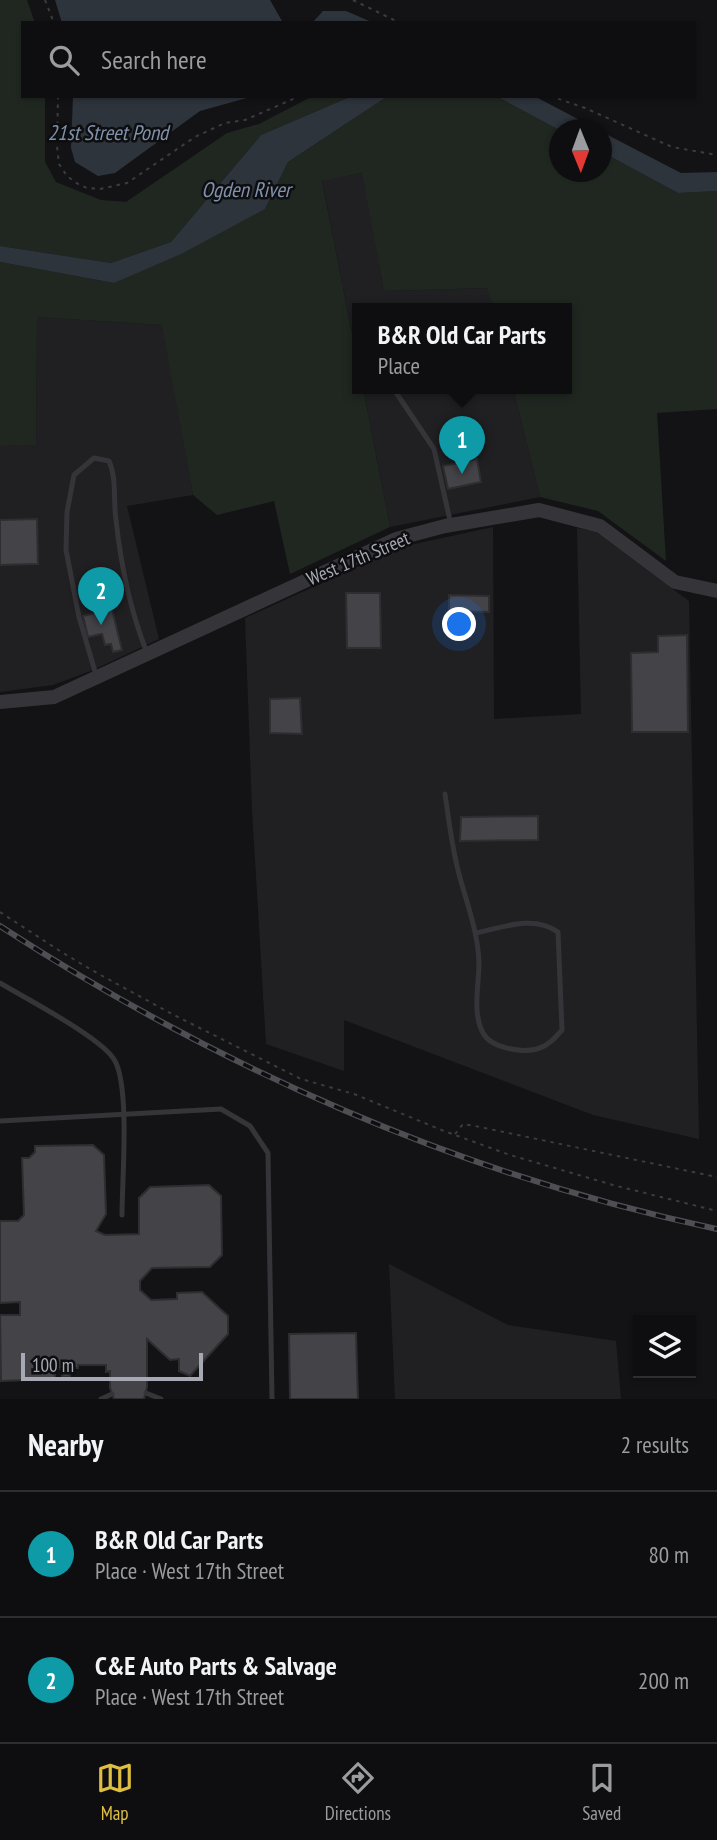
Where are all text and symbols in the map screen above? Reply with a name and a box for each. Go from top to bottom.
search box [21,21,696,98]
icon: search [45,41,83,79]
text: Search here [101,43,207,76]
water label: 21st Street Pond [48,119,171,146]
north arrow [549,119,612,182]
water label: Ogden River [201,176,294,203]
popup [352,303,572,394]
text: B&R Old Car Parts [378,318,546,351]
text: Place [378,351,420,380]
pin: 1 [439,416,485,474]
street label: West 17th Street [303,525,414,590]
pin: 2 [78,567,124,625]
your location [442,607,476,641]
map controls [633,1315,696,1378]
button: layers [633,1315,696,1378]
scale bar [21,1350,203,1382]
text: 100 m [32,1353,74,1377]
text: Nearby [28,1425,103,1464]
text: 2 results [621,1430,689,1459]
text: B&R Old Car Parts [95,1523,263,1556]
text: 1 [46,1540,57,1569]
text: 80 m [648,1540,689,1569]
text: Place · West 17th Street [95,1556,284,1585]
text: C&E Auto Parts & Salvage [95,1649,337,1682]
text: 2 [46,1666,57,1695]
text: 200 m [638,1666,689,1695]
text: Place · West 17th Street [95,1682,284,1711]
tab: Map [96,1759,134,1825]
tab: Directions [325,1759,391,1825]
tab: Saved [582,1759,621,1825]

